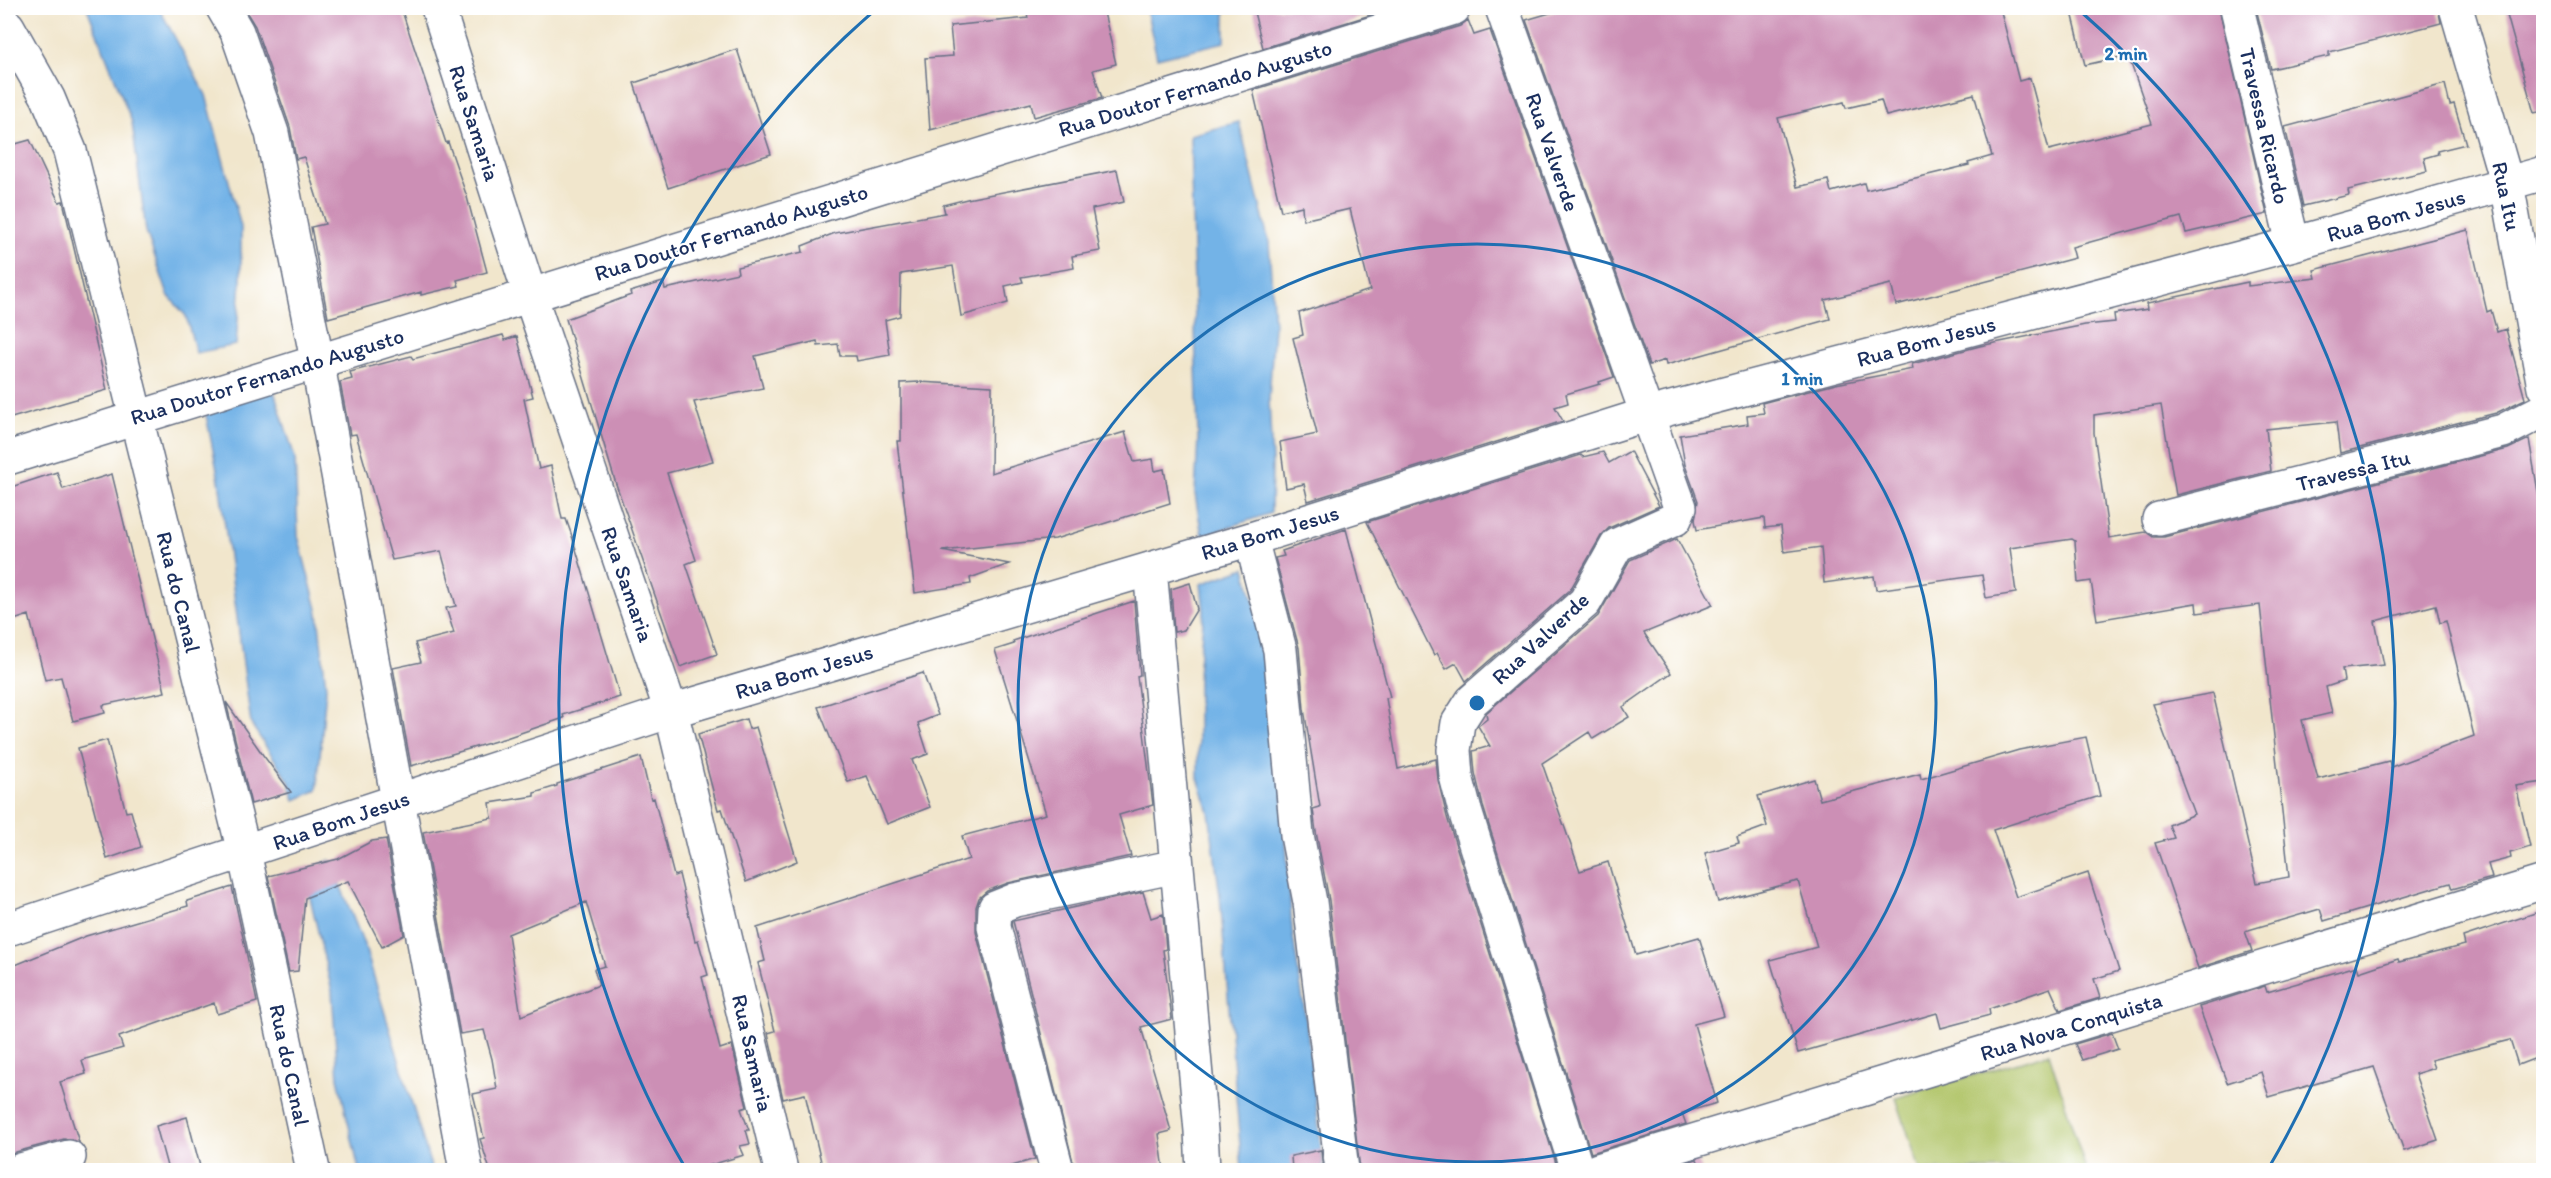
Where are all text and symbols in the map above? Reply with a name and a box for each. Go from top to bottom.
street label: Rua Doutor Fernando Augusto [1055,34,1335,143]
text: 2 min [2105,43,2148,65]
street label: Travessa Ricardo [2233,45,2296,207]
street label: Rua Samaria [443,62,506,185]
street label: Rua Valverde [1520,89,1585,215]
street label: Rua Itu [2486,159,2527,233]
street label: Rua Doutor Fernando Augusto [591,178,871,287]
street label: Rua Bom Jesus [2324,183,2468,248]
street label: Rua Bom Jesus [1854,310,1999,373]
street label: Rua Doutor Fernando Augusto [127,322,407,431]
text: 1 min [1781,368,1823,390]
street label: Travessa Itu [2293,443,2413,498]
street label: Rua Bom Jesus [1198,499,1342,566]
street label: Rua Samaria [595,523,660,646]
street label: Rua do Canal [150,529,207,655]
street label: Rua Valverde [1486,586,1595,690]
street label: Rua Bom Jesus [732,638,876,705]
centre of rings [1467,693,1487,713]
street label: Rua Bom Jesus [269,784,413,856]
street label: Rua Nova Conquista [1977,986,2166,1067]
street label: Rua Samaria [726,991,779,1115]
street label: Rua do Canal [263,1002,316,1129]

